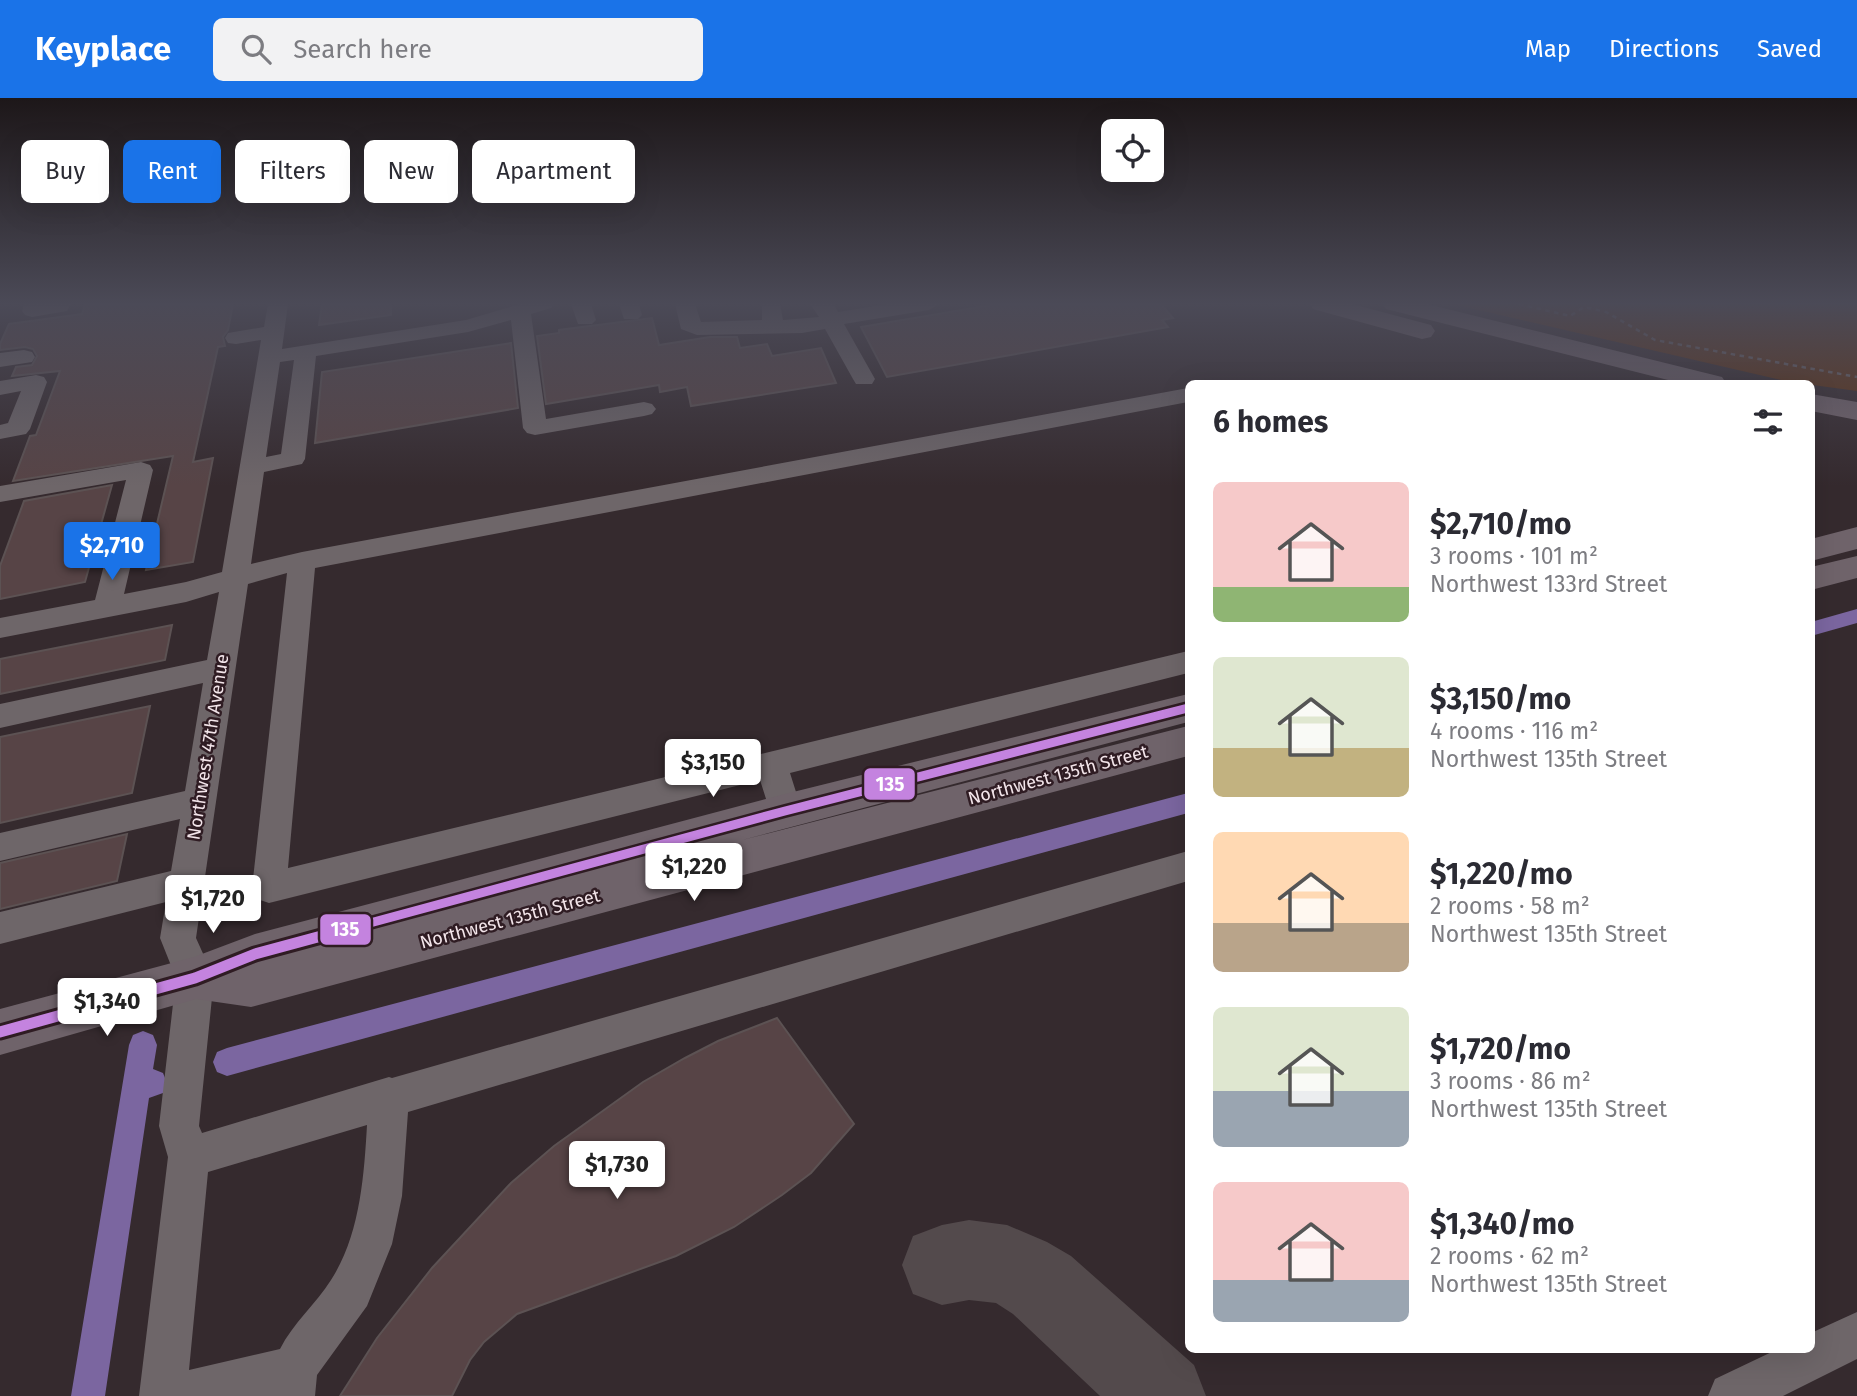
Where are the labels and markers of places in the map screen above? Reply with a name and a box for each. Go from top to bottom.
pin: $2,710 [55,522,169,582]
pin: $3,150 [656,740,770,799]
pin: $1,220 [637,844,751,903]
pin: $1,720 [156,876,270,935]
pin: $1,340 [50,978,164,1038]
pin: $1,730 [560,1142,674,1201]

